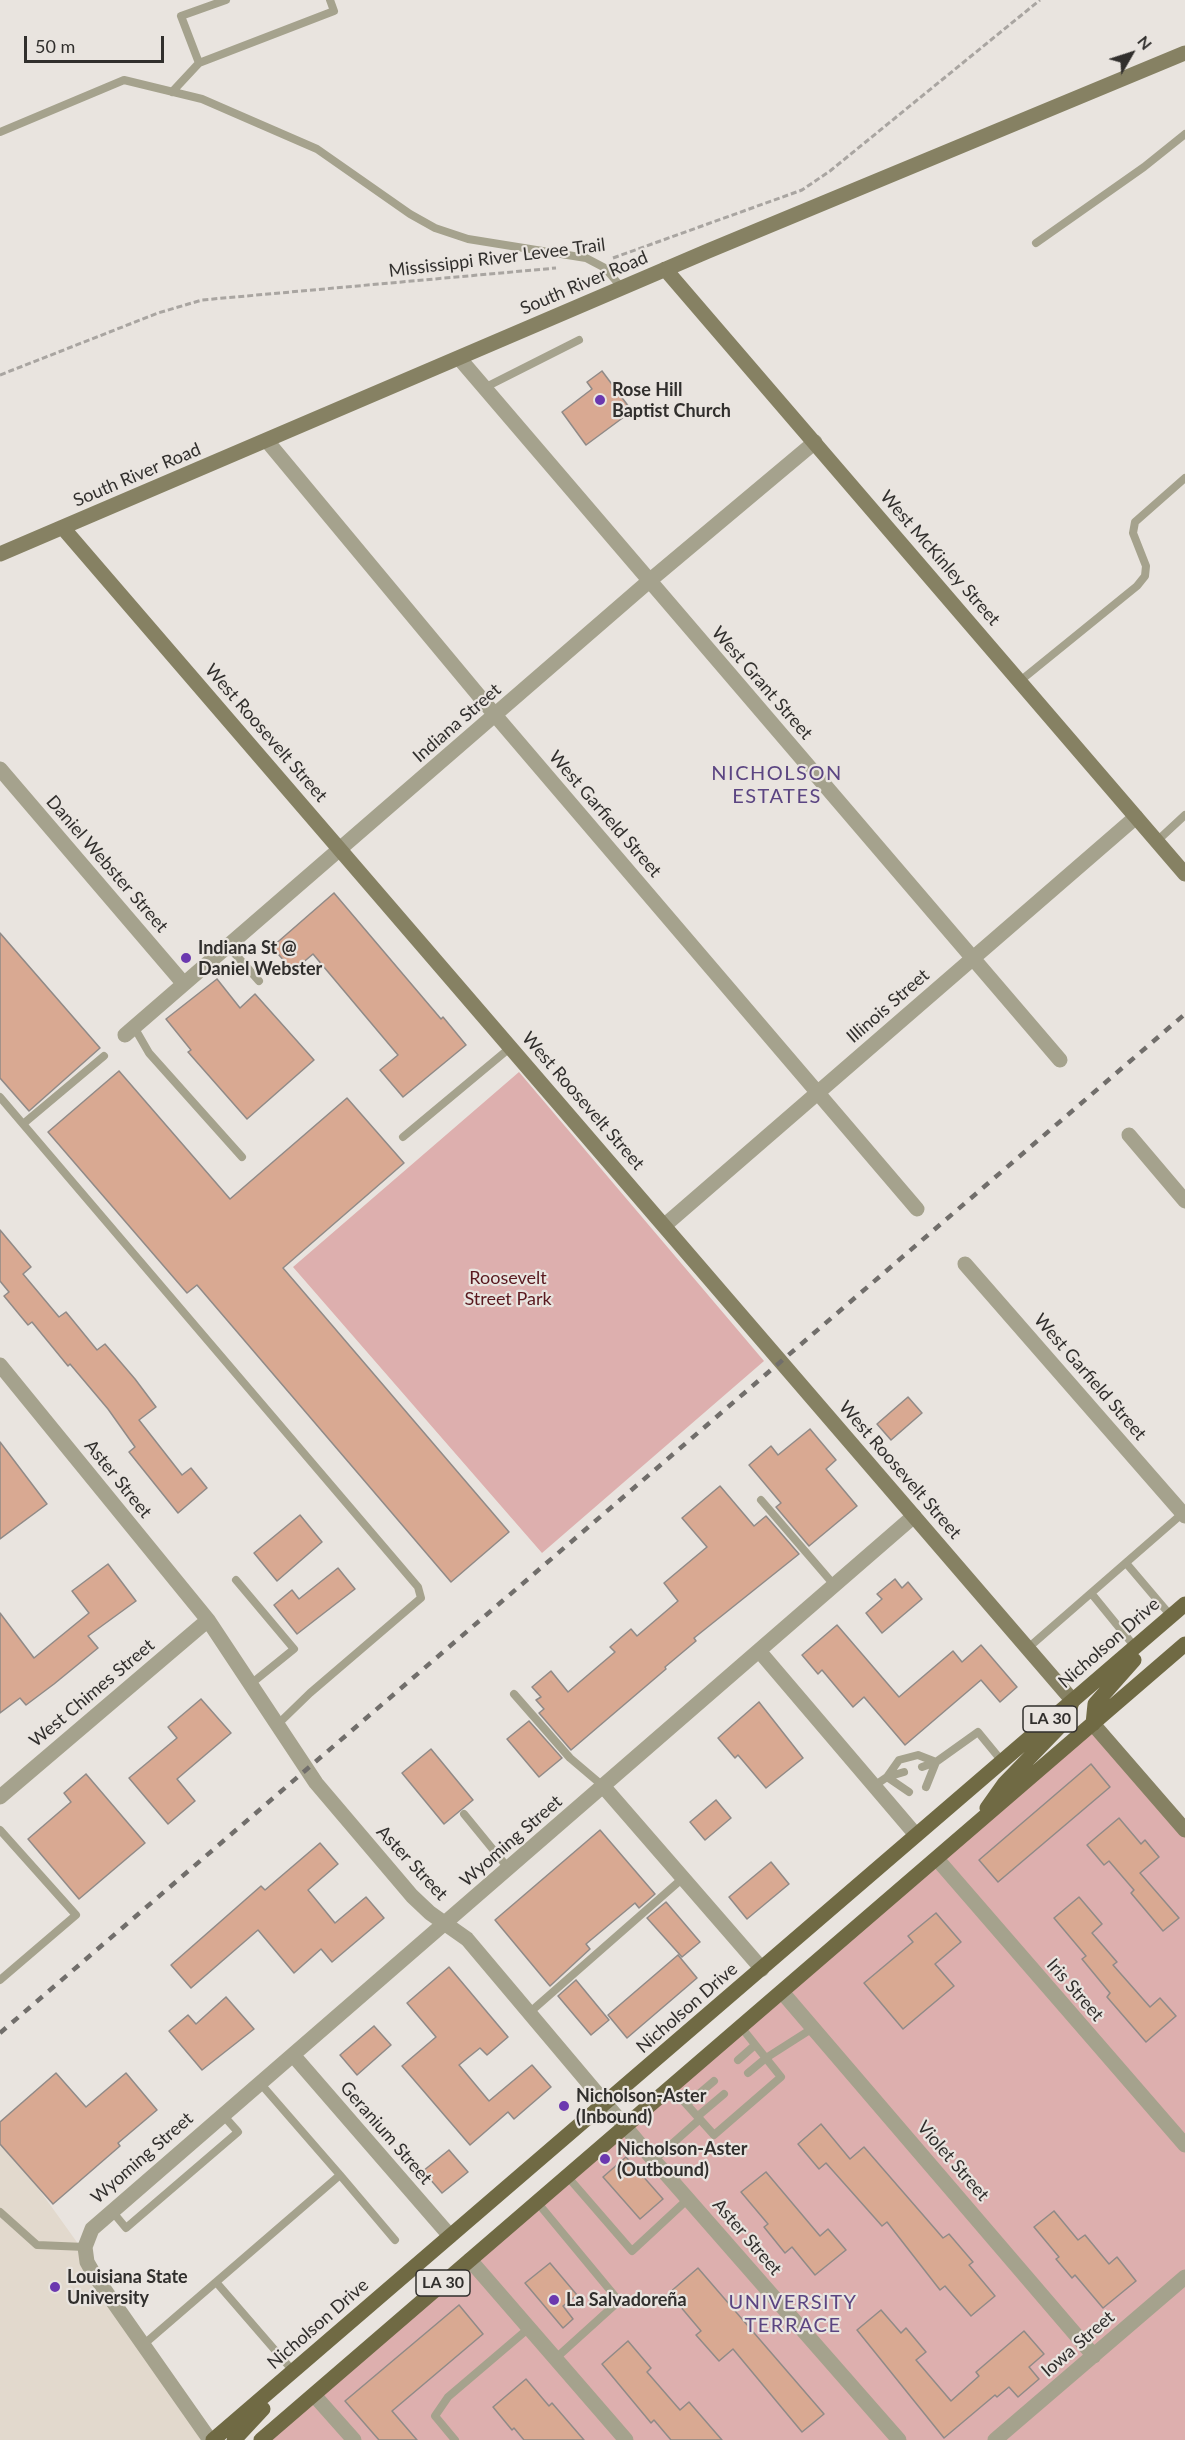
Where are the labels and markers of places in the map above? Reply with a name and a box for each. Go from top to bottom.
place label: Rose Hill Baptist Church [612,379,731,422]
marker: Rose Hill Baptist Church [593,393,607,407]
place label: Indiana St @ Daniel Webster [198,937,322,980]
marker: Indiana St @ Daniel Webster [179,951,193,965]
place label: Nicholson-Aster (Inbound) [576,2085,706,2128]
marker: Nicholson-Aster (Inbound) [557,2099,571,2113]
place label: Nicholson-Aster (Outbound) [617,2138,747,2180]
marker: Nicholson-Aster (Outbound) [598,2152,612,2166]
place label: Louisiana State University [67,2266,188,2308]
marker: Louisiana State University [48,2280,62,2294]
place label: La Salvadoreña [566,2289,687,2311]
marker: La Salvadoreña [547,2293,561,2307]

